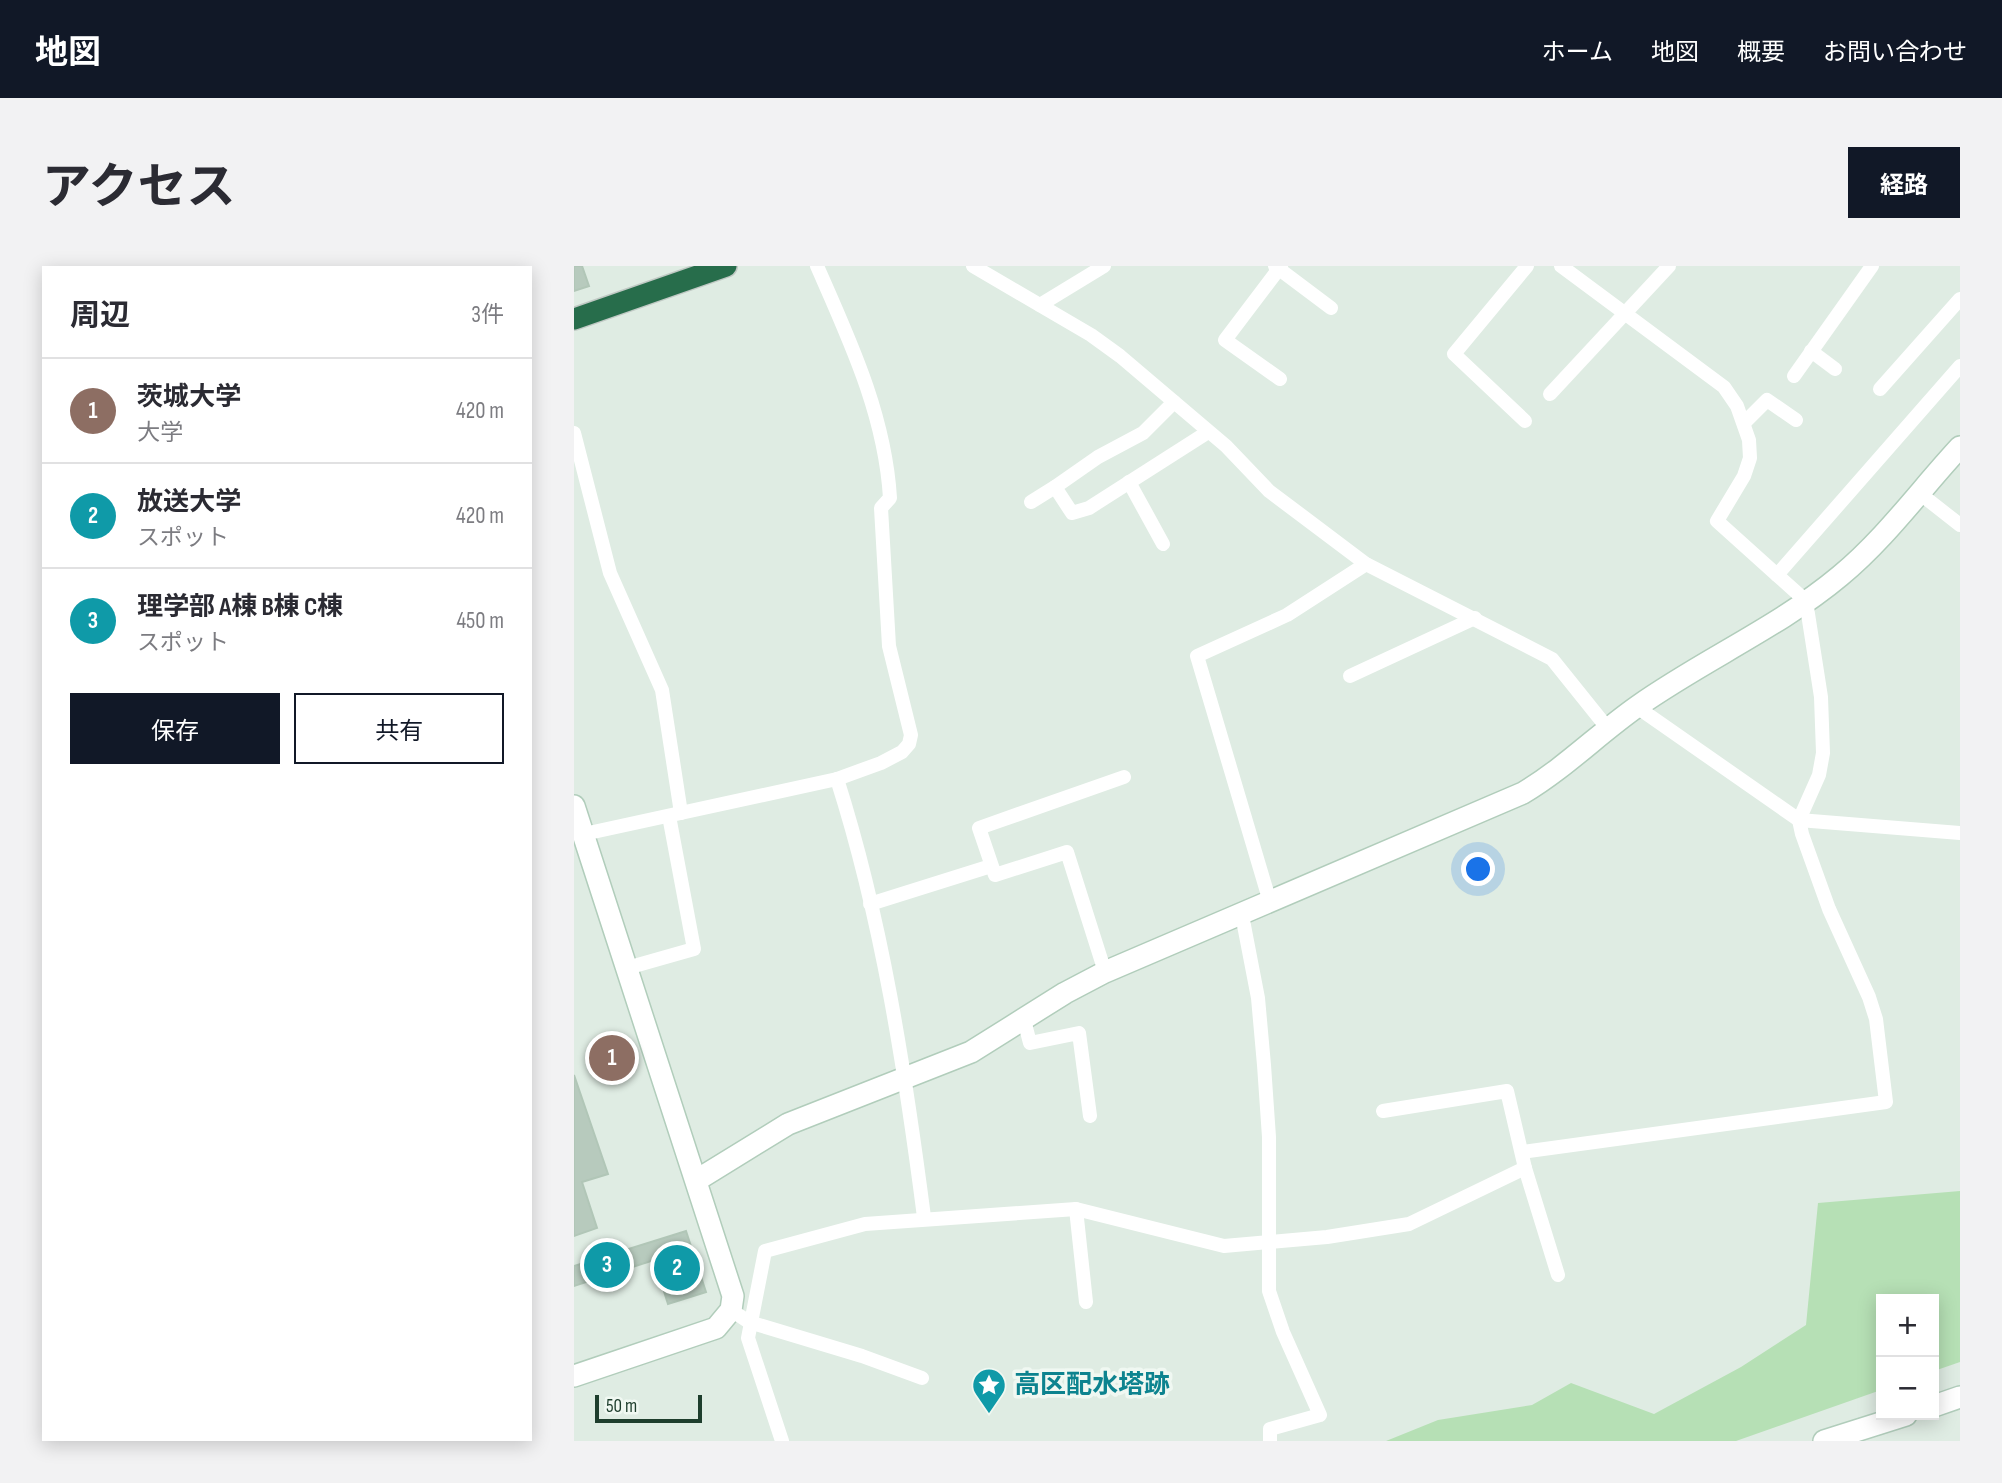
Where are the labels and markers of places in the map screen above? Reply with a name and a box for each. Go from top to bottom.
pin: 1 [589,1032,635,1084]
pin: 3 [584,1239,630,1291]
pin: 2 [654,1242,700,1294]
place icon: 高区配水塔跡 [970,1366,1008,1415]
place label: 高区配水塔跡 [1014,1370,1170,1401]

